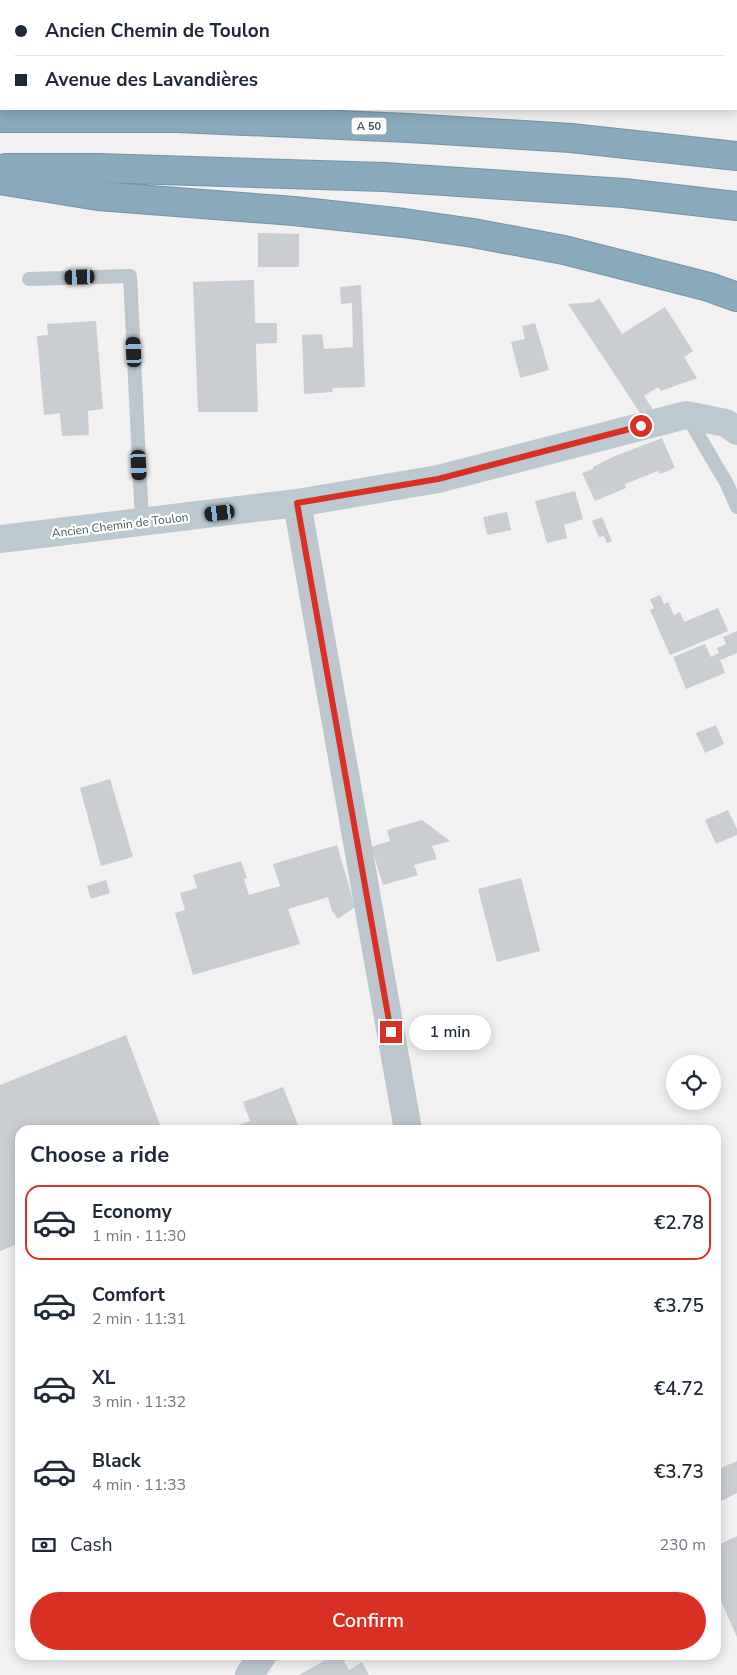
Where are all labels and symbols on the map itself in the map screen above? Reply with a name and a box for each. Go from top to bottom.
road number: A 50 [352,118,386,134]
car [64,269,95,285]
car [125,337,142,367]
route start [630,415,652,437]
car [130,450,147,480]
car [204,504,235,522]
street label: Ancien Chemin de Toulon [51,509,189,541]
callout: 1 min [408,1014,491,1050]
route end [380,1021,402,1043]

